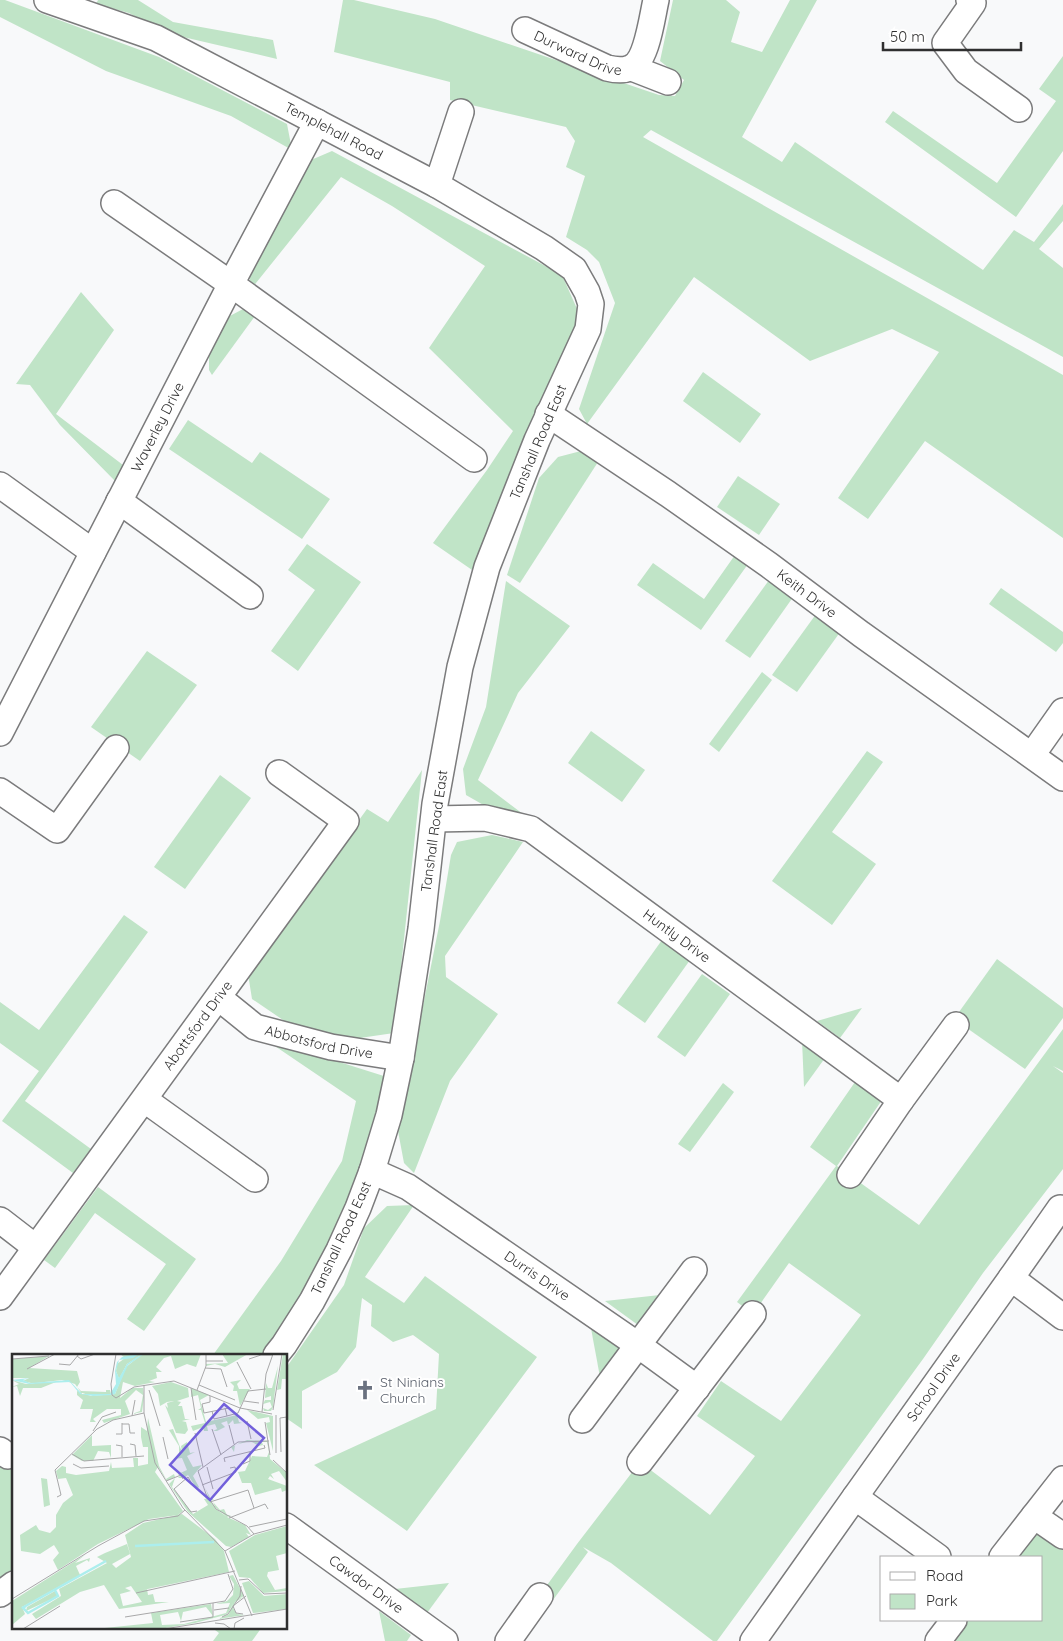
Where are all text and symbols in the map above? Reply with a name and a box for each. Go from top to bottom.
scale bar [883,20,1020,52]
street label: Durward Drive [531,26,622,79]
text: 50 m [890,27,925,46]
street label: Templehall Road [281,98,386,164]
street label: Waverley Drive [127,379,188,475]
street label: Tanshall Road East [506,382,570,502]
street label: Keith Drive [773,565,840,622]
street label: Tanshall Road East [417,768,452,893]
street label: Huntly Drive [639,905,714,967]
street label: Abottsford Drive [159,977,236,1074]
street label: Abbotsford Drive [263,1021,374,1062]
street label: Tanshall Road East [307,1178,375,1298]
street label: Durris Drive [501,1247,574,1305]
street label: School Drive [903,1349,964,1425]
inset map [12,1354,288,1628]
place label: St Ninians Church [380,1373,444,1407]
church icon: St Ninians Church [354,1379,376,1401]
street label: Cawdor Drive [325,1551,407,1617]
legend [880,1556,1043,1621]
text: Road [926,1566,963,1585]
text: Park [926,1591,958,1610]

